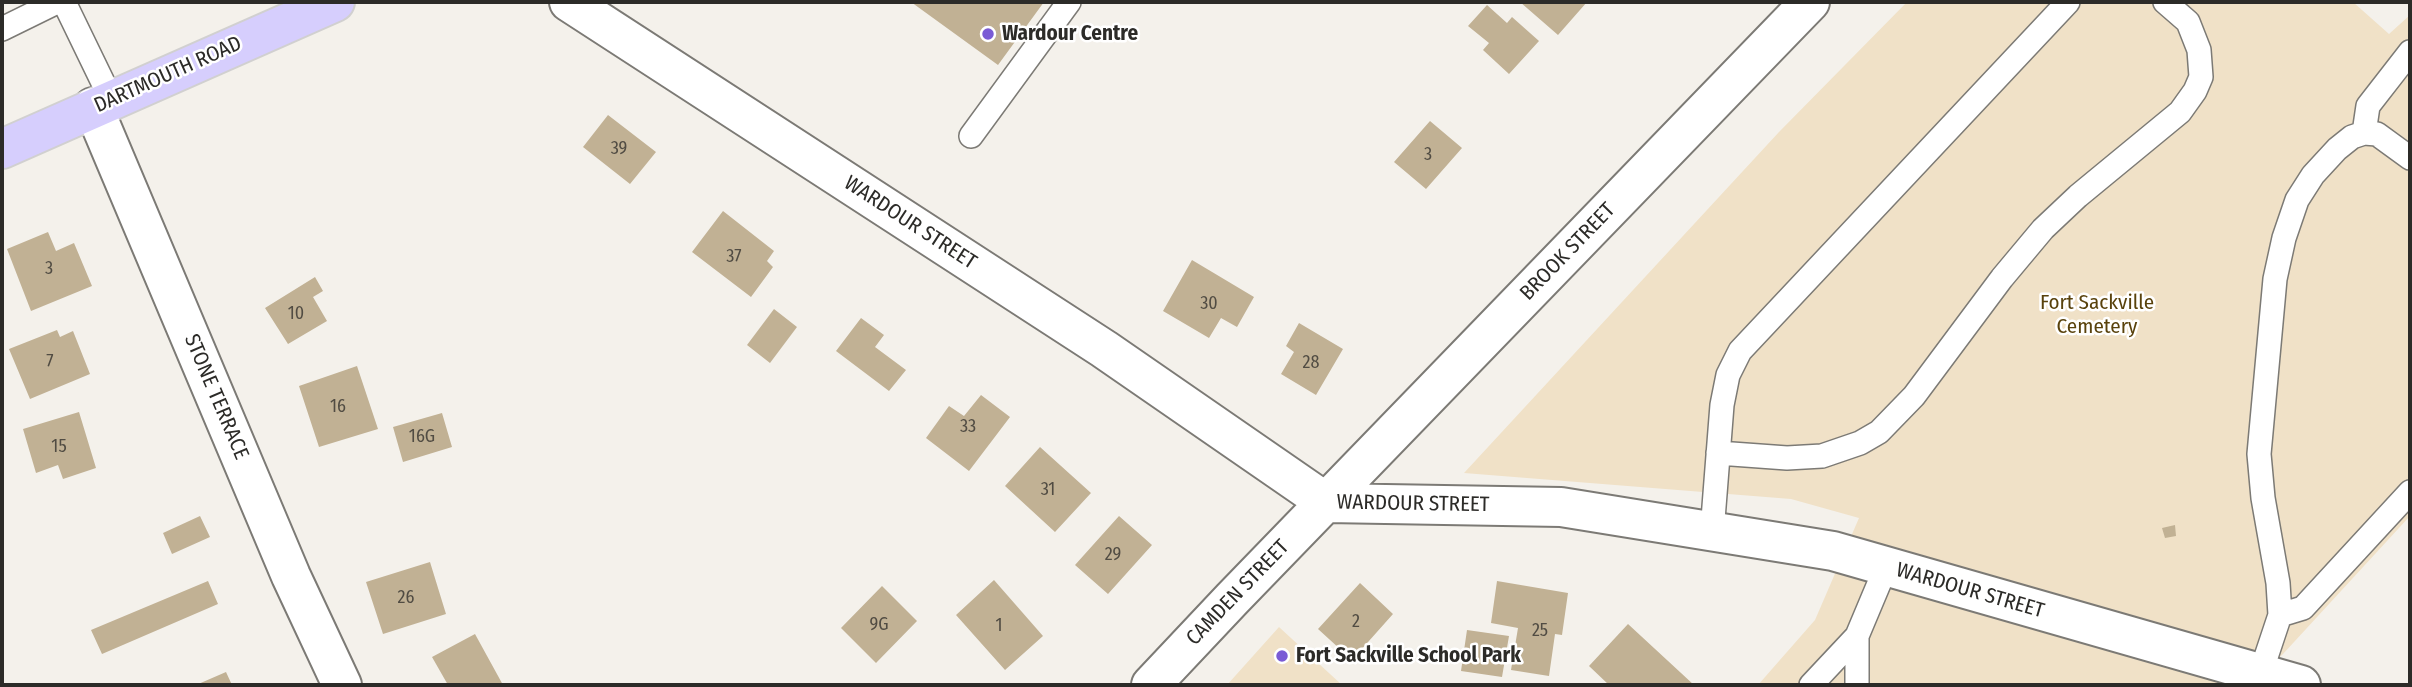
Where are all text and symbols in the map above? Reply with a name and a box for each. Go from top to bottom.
place label: Wardour Centre [1002,21,1138,47]
marker: Wardour Centre [980,26,996,42]
street label: DARTMOUTH ROAD [90,31,246,119]
house number: 39 [611,138,627,160]
house number: 3 [1424,144,1432,166]
street label: WARDOUR STREET [839,171,981,275]
street label: BROOK STREET [1515,198,1621,306]
house number: 37 [726,246,742,268]
house number: 3 [45,258,53,280]
park label: Fort Sackville Cemetery [2040,290,2154,340]
house number: 30 [1200,293,1218,315]
house number: 10 [288,303,304,325]
street label: STONE TERRACE [178,331,254,463]
house number: 7 [46,351,54,373]
house number: 28 [1303,352,1319,374]
house number: 16 [330,396,346,418]
house number: 33 [960,416,976,438]
house number: 16G [409,426,435,448]
house number: 15 [51,436,67,458]
house number: 31 [1041,479,1055,501]
street label: WARDOUR STREET [1336,490,1490,518]
street label: CAMDEN STREET [1181,535,1295,651]
house number: 29 [1105,544,1121,566]
street label: WARDOUR STREET [1893,558,2047,624]
house number: 26 [398,587,414,609]
house number: 2 [1352,611,1360,633]
house number: 9G [869,614,889,636]
house number: 1 [995,615,1003,637]
house number: 25 [1532,620,1548,642]
place label: Fort Sackville School Park [1296,643,1521,669]
marker: Fort Sackville School Park [1274,648,1290,664]

